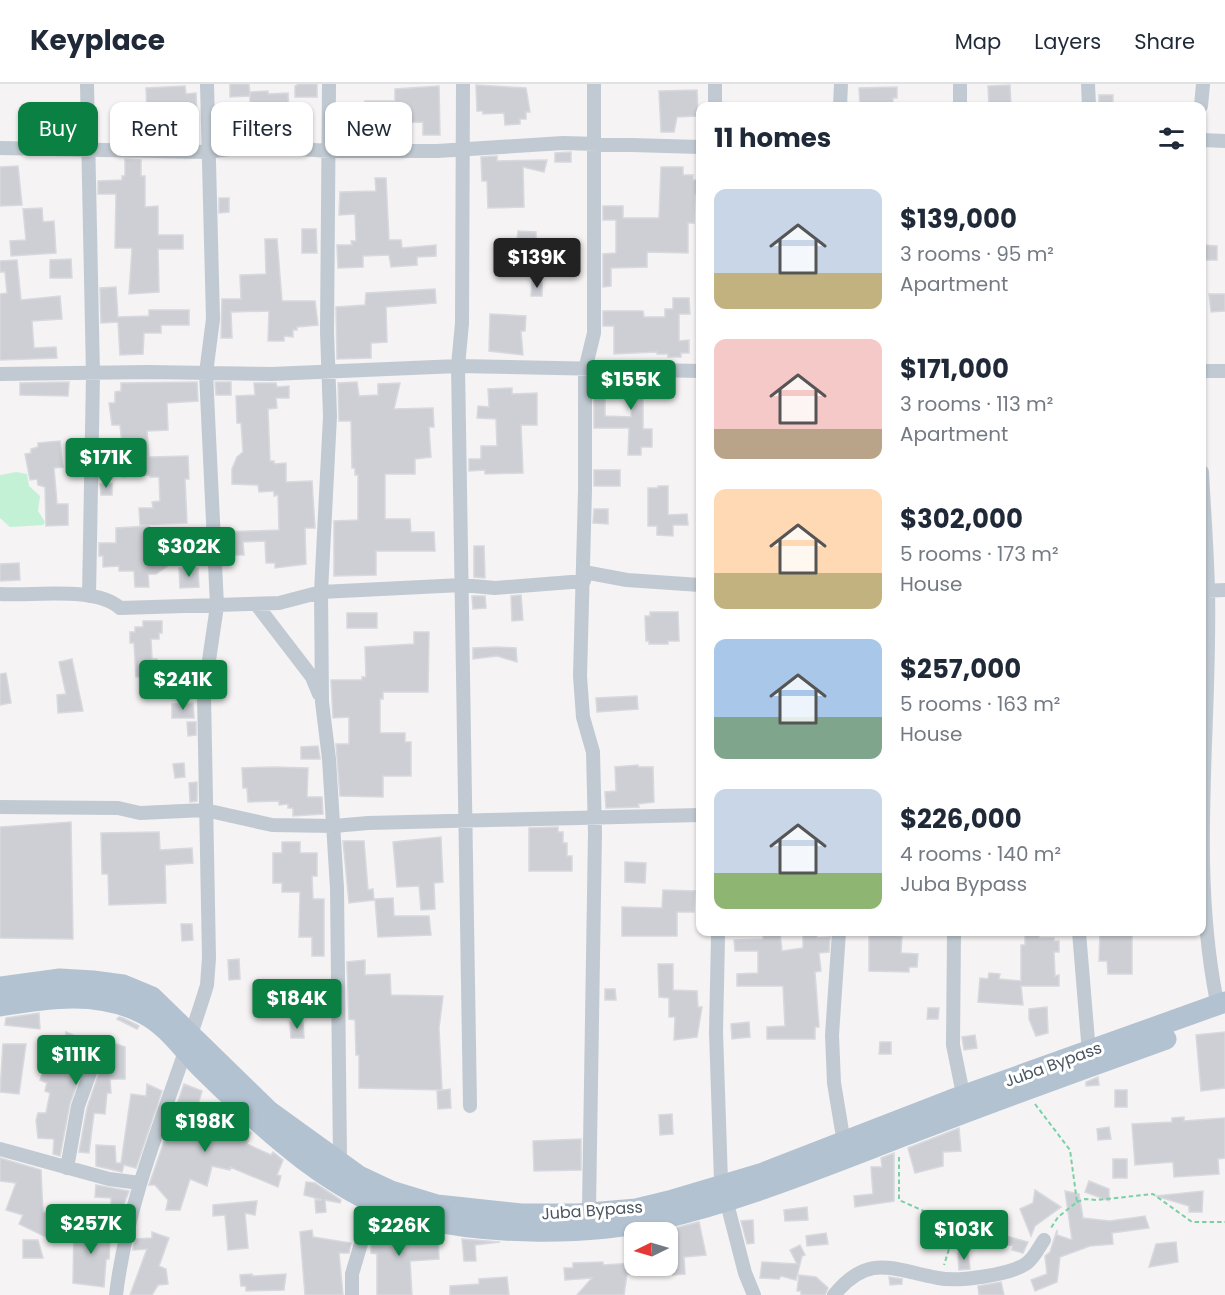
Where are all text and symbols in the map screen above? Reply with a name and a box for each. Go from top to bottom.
text: Keyplace [30,21,165,60]
text: Map [955,27,1001,56]
text: Layers [1034,27,1101,56]
text: Share [1134,27,1195,56]
chip: Buy [18,102,98,156]
chip: Rent [110,102,199,156]
chip: Filters [211,102,313,156]
chip: New [325,102,412,156]
text: 11 homes [714,120,831,156]
icon: filters [1155,122,1188,155]
text: $139,000 [900,201,1017,237]
icon: home [762,213,834,285]
pin: $139K [495,238,579,289]
text: 3 rooms · 95 m² [900,240,1054,268]
text: $139K [507,243,567,271]
text: Apartment [900,270,1008,298]
text: $171,000 [900,351,1009,387]
pin: $155K [589,360,673,411]
icon: home [762,363,834,435]
text: $155K [601,365,661,393]
text: 3 rooms · 113 m² [900,390,1053,418]
text: Apartment [900,420,1008,448]
pin: $171K [64,438,148,489]
text: $171K [80,443,132,471]
text: $302,000 [900,501,1023,537]
icon: home [762,513,834,585]
pin: $302K [147,527,231,578]
text: $302K [157,532,221,560]
text: 5 rooms · 173 m² [900,540,1059,568]
text: House [900,570,962,598]
text: $257,000 [900,651,1021,687]
pin: $241K [141,660,225,711]
icon: home [762,663,834,735]
text: $241K [153,665,213,693]
text: 5 rooms · 163 m² [900,690,1060,718]
text: House [900,720,962,748]
text: $226,000 [900,801,1022,837]
icon: home [762,813,834,885]
text: 4 rooms · 140 m² [900,840,1061,868]
text: Juba Bypass [900,870,1027,898]
pin: $184K [255,979,339,1030]
text: $184K [266,984,328,1012]
pin: $111K [34,1035,118,1086]
street label: Juba Bypass [1001,1036,1105,1093]
text: $111K [51,1040,101,1068]
pin: $198K [163,1102,247,1153]
text: $198K [175,1107,235,1135]
street label: Juba Bypass [540,1195,644,1226]
pin: $257K [49,1204,133,1255]
pin: $226K [357,1206,441,1257]
text: $257K [60,1209,122,1237]
pin: $103K [922,1210,1006,1261]
text: $226K [368,1211,430,1239]
text: $103K [934,1215,994,1243]
north arrow [624,1222,678,1276]
map controls [624,1222,678,1276]

